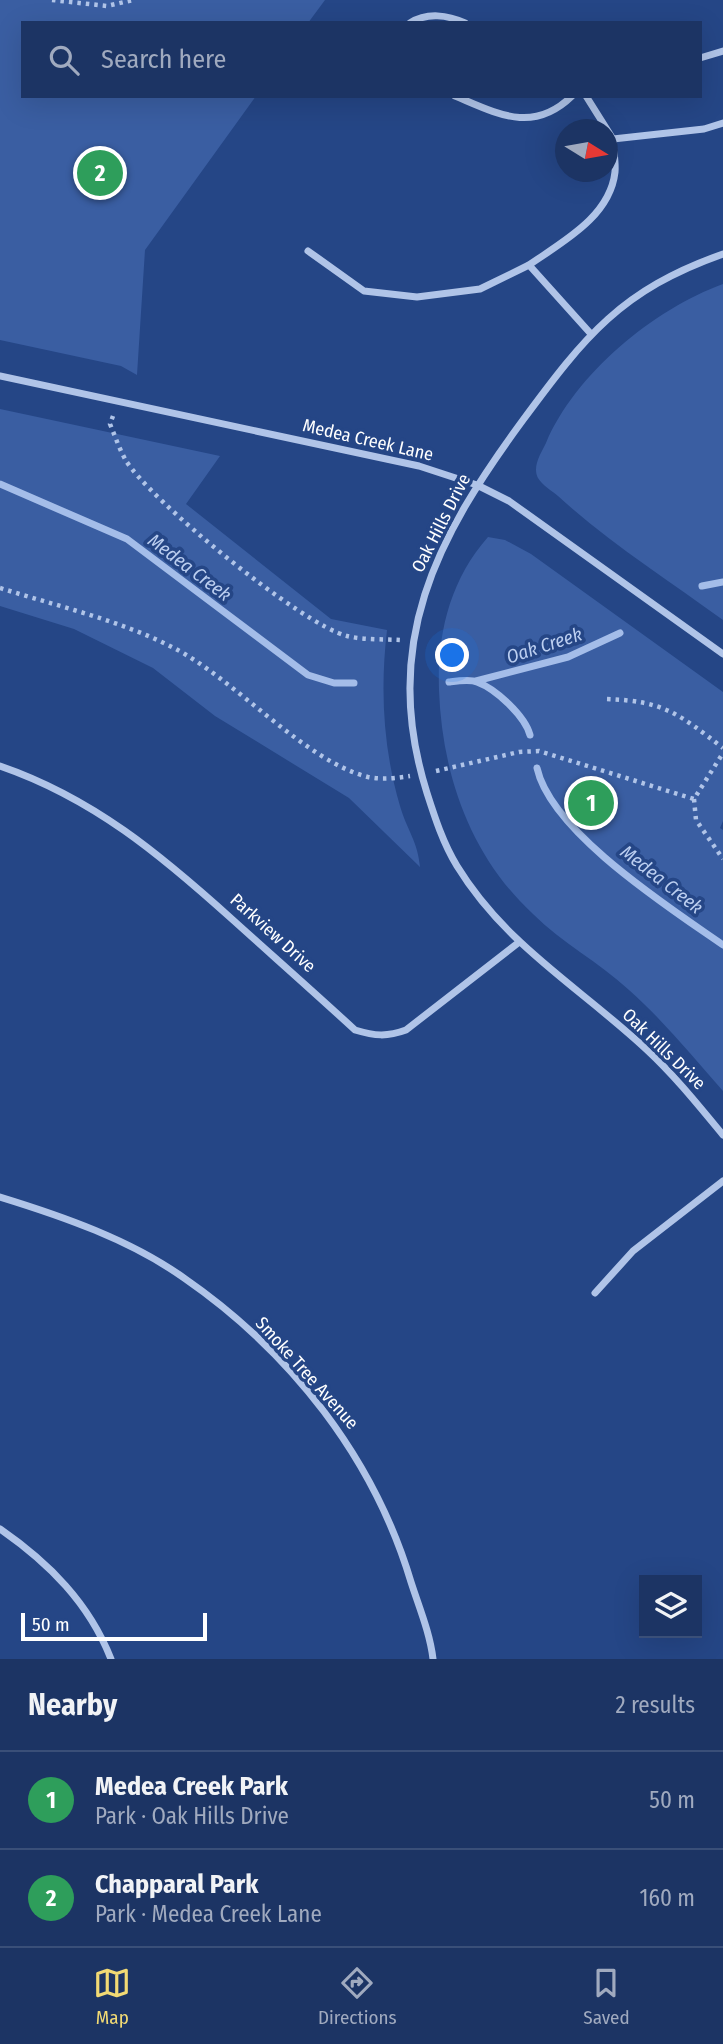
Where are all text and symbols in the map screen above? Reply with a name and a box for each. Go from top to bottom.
search box [21,21,702,98]
icon: search [45,41,83,79]
text: Search here [101,44,226,75]
north arrow [555,119,618,182]
pin: 2 [77,147,123,199]
street label: Medea Creek Lane [301,414,435,466]
street label: Oak Hills Drive [407,470,475,576]
water label: Medea Creek [144,529,236,606]
water label: Oak Creek [503,622,585,668]
your location [435,638,469,672]
pin: 1 [568,777,614,829]
water label: Medea Creek [616,840,708,919]
street label: Parkview Drive [226,889,320,977]
street label: Oak Hills Drive [618,1004,710,1094]
street label: Smoke Tree Avenue [251,1312,363,1434]
map controls [639,1575,702,1638]
button: layers [639,1575,702,1638]
scale bar [21,1610,206,1642]
text: 50 m [32,1613,70,1636]
text: Nearby [28,1687,117,1723]
text: 2 results [615,1691,695,1719]
text: Medea Creek Park [95,1771,288,1802]
text: 1 [46,1786,56,1814]
text: 50 m [649,1786,695,1814]
text: Park · Oak Hills Drive [95,1802,289,1830]
text: Chapparal Park [95,1869,258,1900]
text: 2 [46,1884,56,1912]
text: 160 m [640,1884,695,1912]
text: Park · Medea Creek Lane [95,1900,322,1928]
tab: Map [93,1964,131,2029]
tab: Directions [318,1964,397,2029]
tab: Saved [583,1964,630,2029]

